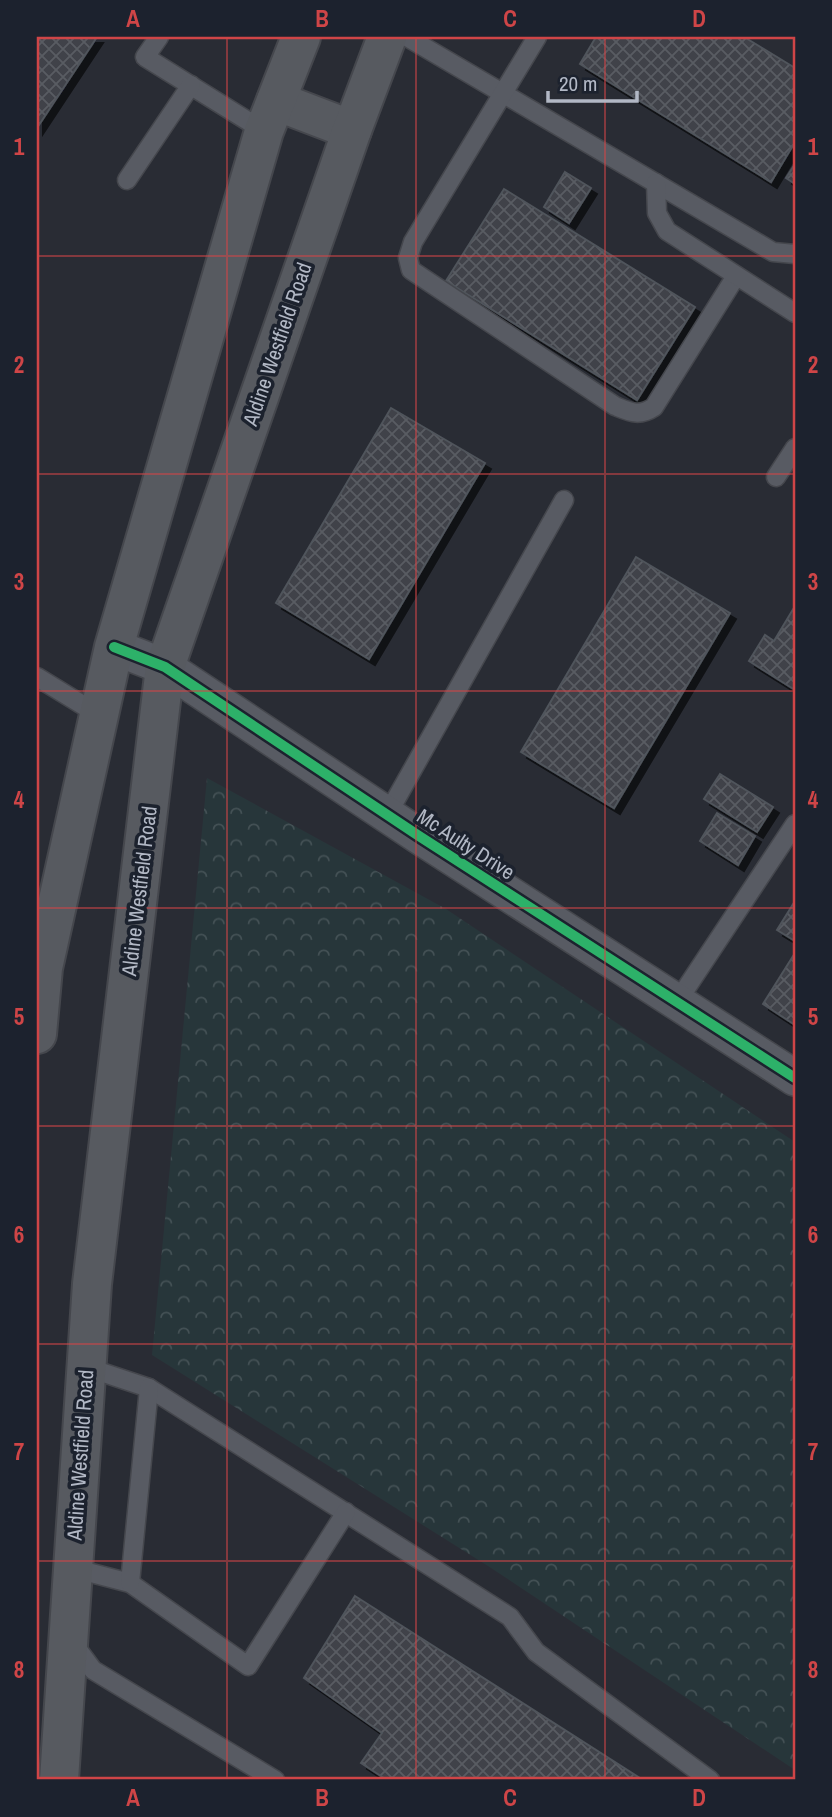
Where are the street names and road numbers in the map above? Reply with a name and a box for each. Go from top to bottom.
street label: Aldine Westfield Road [235,258,319,431]
street label: Mc Aulty Drive [412,802,520,886]
street label: Aldine Westfield Road [114,804,164,979]
street label: Aldine Westfield Road [59,1369,100,1542]

